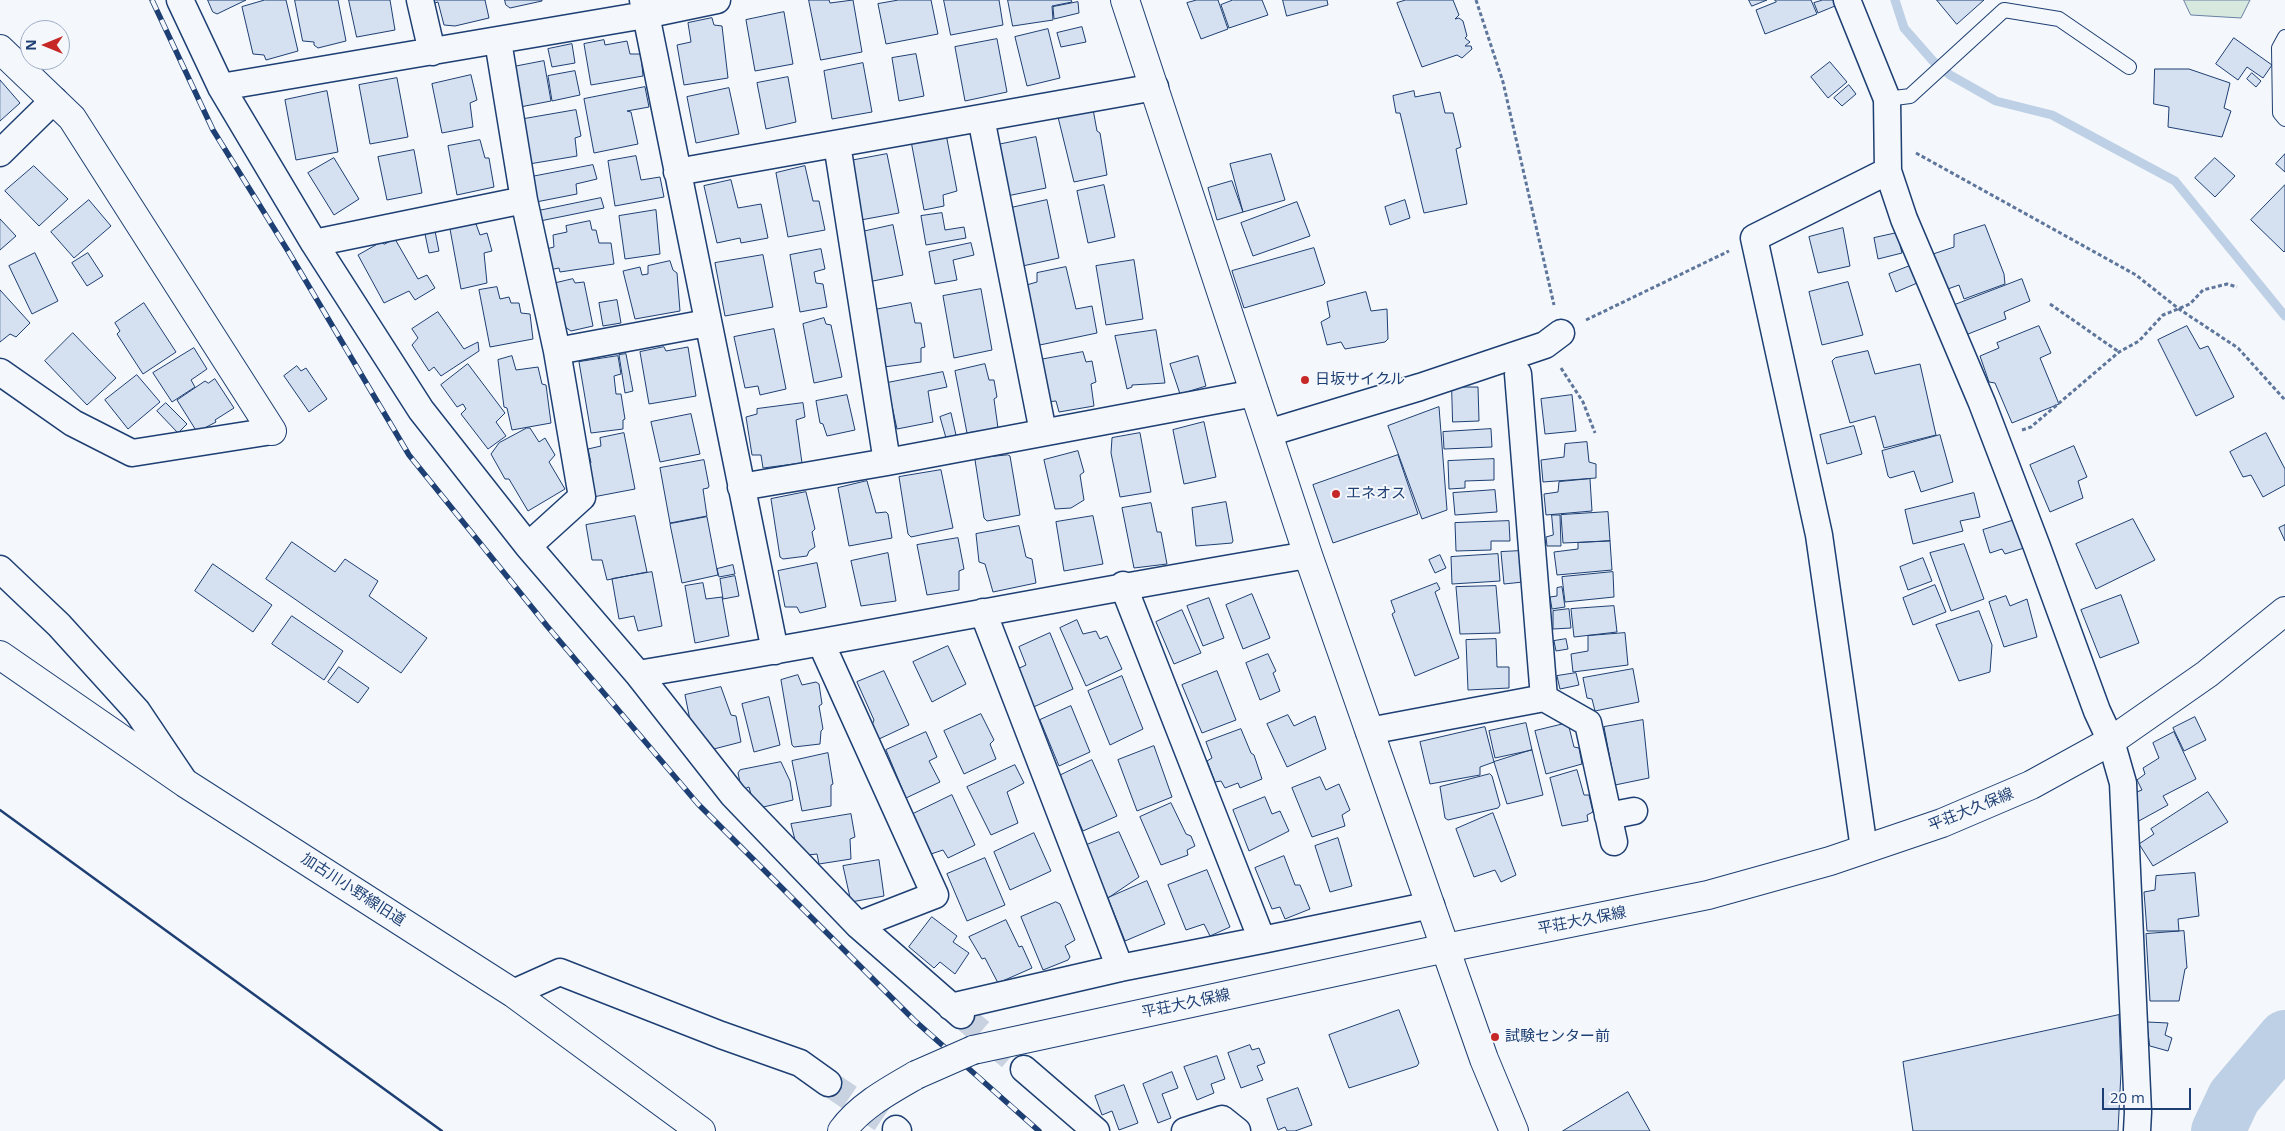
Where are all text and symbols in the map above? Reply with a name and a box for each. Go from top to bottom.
north arrow [20,20,70,70]
text: N [21,39,40,51]
place label: 日坂サイクル [1315,371,1405,389]
marker: 日坂サイクル [1299,374,1311,386]
place label: エネオス [1346,485,1406,503]
marker: エネオス [1330,488,1342,500]
street label: 平荘大久保線 [1926,785,2016,835]
street label: 加古川小野線旧道 [298,850,408,930]
street label: 平荘大久保線 [1536,904,1628,938]
street label: 平荘大久保線 [1140,986,1232,1022]
place label: 試験センター前 [1505,1028,1610,1046]
marker: 試験センター前 [1489,1031,1501,1043]
scale bar [2105,1078,2194,1110]
text: 20 m [2110,1087,2145,1107]

